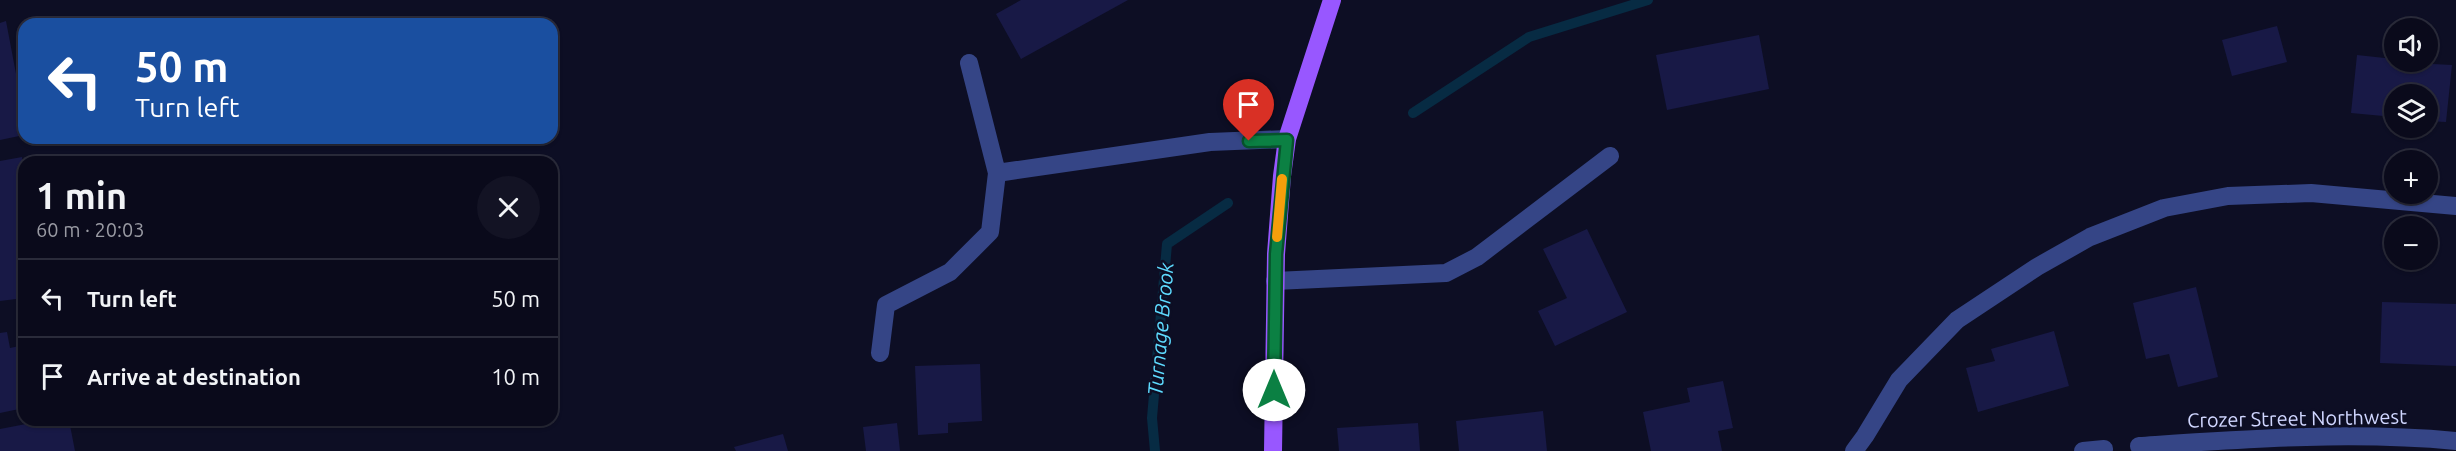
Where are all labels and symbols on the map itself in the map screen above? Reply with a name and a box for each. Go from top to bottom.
pin [1223,79,1274,141]
water label: Turnage Brook [1142,261,1178,397]
position arrow [1242,358,1306,422]
street label: Crozer Street Northwest [2187,405,2407,431]

